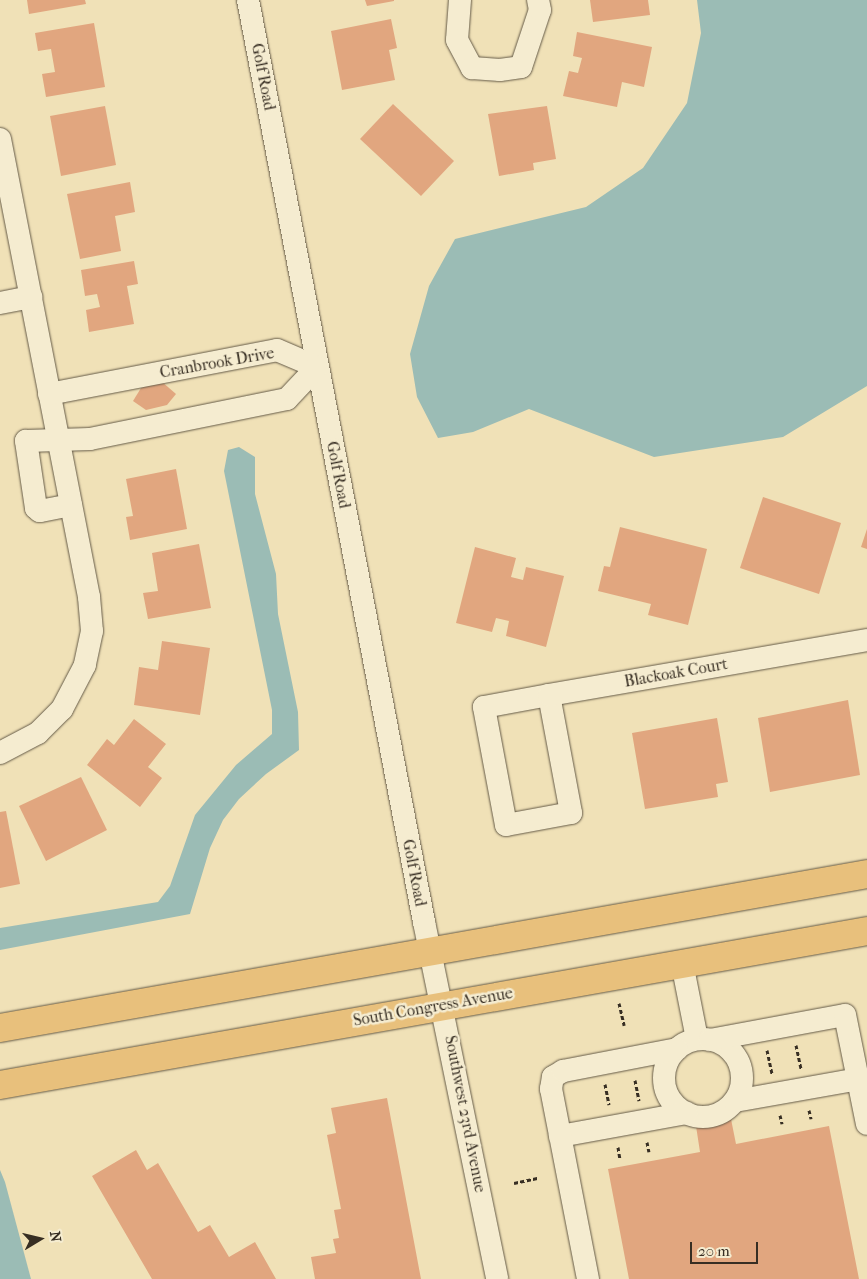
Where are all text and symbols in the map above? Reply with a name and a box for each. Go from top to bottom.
street label: Golf Road [247,42,279,112]
street label: Cranbrook Drive [158,343,276,383]
street label: Golf Road [322,440,354,510]
street label: Blackoak Court [623,654,729,692]
street label: Golf Road [398,838,430,908]
street label: South Congress Avenue [352,984,514,1030]
street label: Southwest 23rd Avenue [440,1034,490,1194]
north arrow [15,1214,65,1264]
text: N [46,1230,65,1243]
scale bar [692,1232,760,1264]
text: 20 m [698,1242,730,1260]

